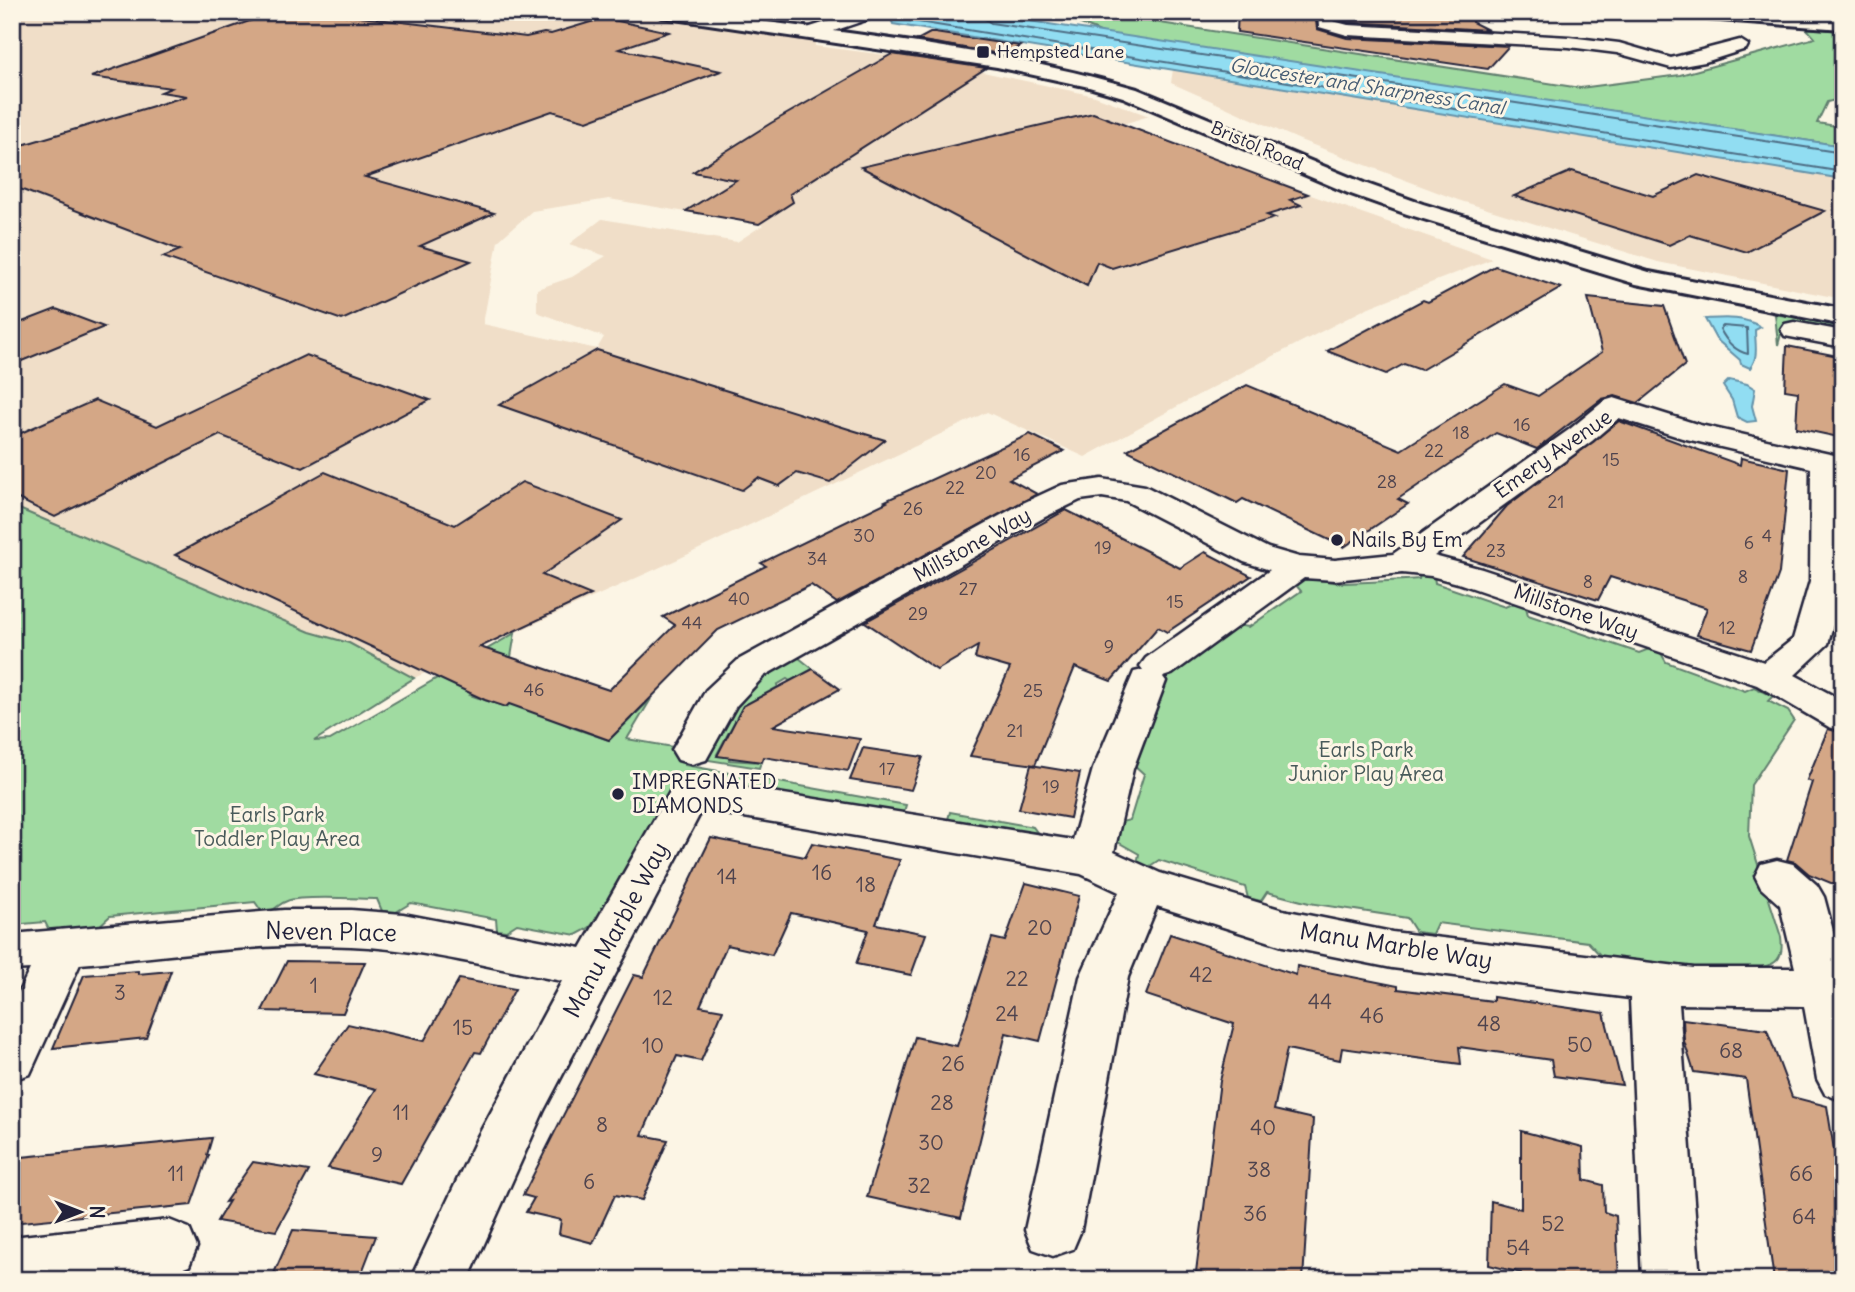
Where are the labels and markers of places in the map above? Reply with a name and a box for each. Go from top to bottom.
place label: Hempsted Lane [997,40,1124,63]
marker: Hempsted Lane [975,44,991,60]
place label: Nails By Em [1351,526,1463,553]
marker: Nails By Em [1329,532,1345,548]
place label: IMPREGNATED DIAMONDS [632,768,777,819]
marker: IMPREGNATED DIAMONDS [610,786,626,802]

